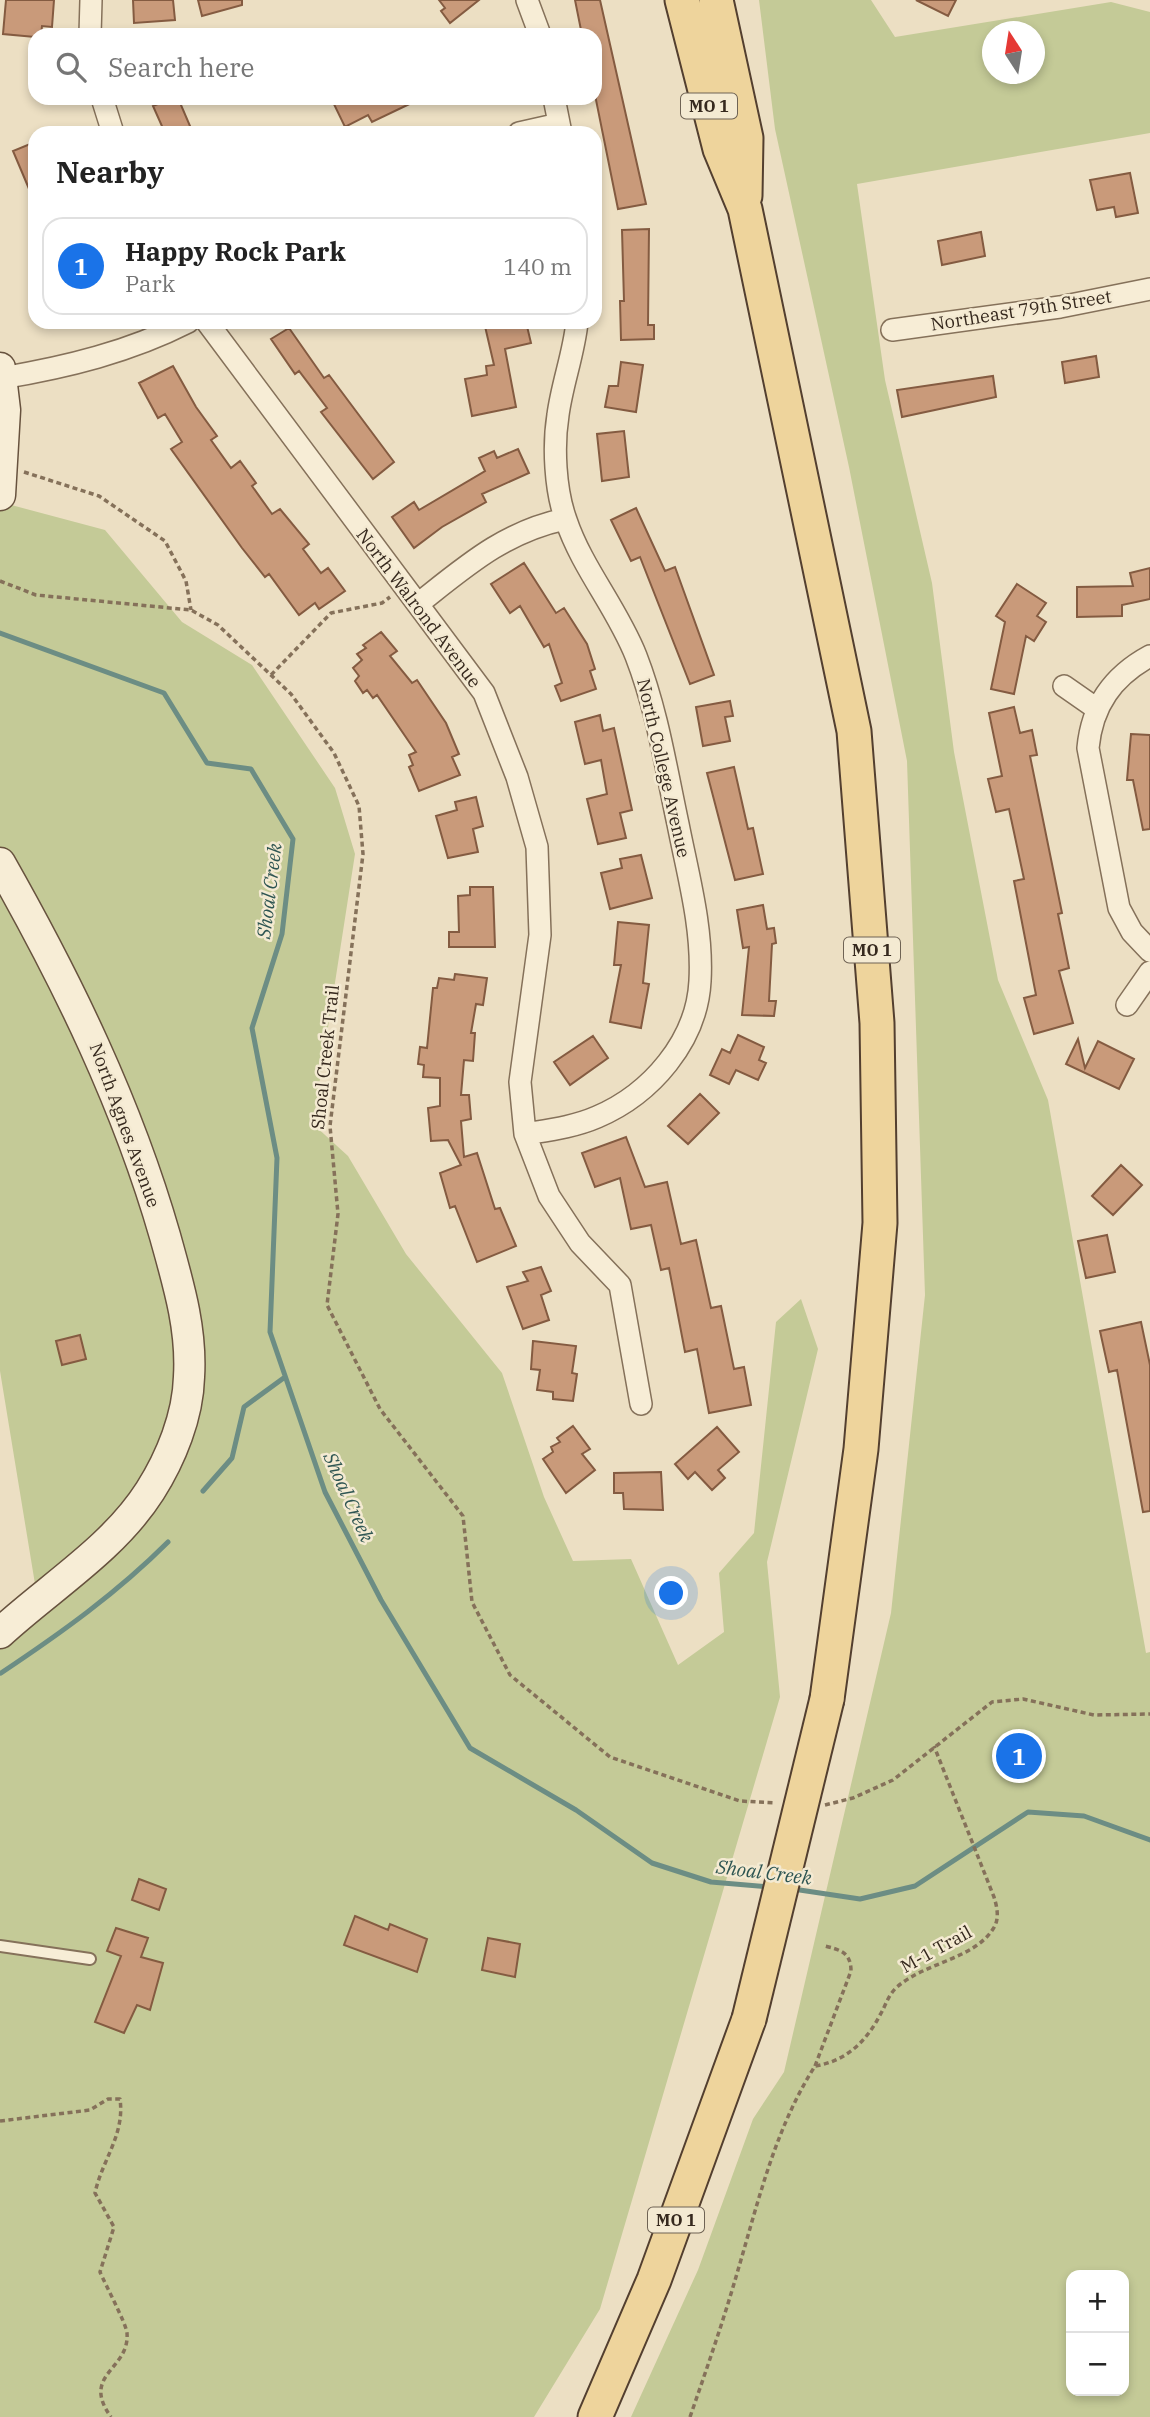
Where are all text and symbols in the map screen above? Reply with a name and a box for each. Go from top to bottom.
north arrow [982,21,1045,84]
search box [28,28,602,105]
icon: search [52,48,90,86]
text: Search here [108,50,254,84]
road number: MO 1 [681,94,737,118]
text: Nearby [56,152,164,191]
text: Happy Rock Park [125,234,346,268]
text: 1 [74,251,88,281]
text: 140 m [503,251,572,281]
text: Park [125,268,175,298]
street label: Northeast 79th Street [929,284,1113,336]
street label: North Walrond Avenue [352,524,486,692]
street label: North College Avenue [632,676,696,860]
water label: Shoal Creek [251,841,287,941]
road number: MO 1 [844,938,900,962]
street label: Shoal Creek Trail [306,984,344,1130]
street label: North Agnes Avenue [85,1040,165,1210]
water label: Shoal Creek [318,1447,380,1547]
your location [654,1576,688,1610]
pin: 1 [996,1730,1042,1782]
water label: Shoal Creek [714,1854,814,1890]
street label: M-1 Trail [896,1920,976,1978]
road number: MO 1 [648,2208,704,2232]
map controls [1066,2270,1129,2396]
button: + [1066,2270,1129,2333]
button: − [1066,2333,1129,2396]

